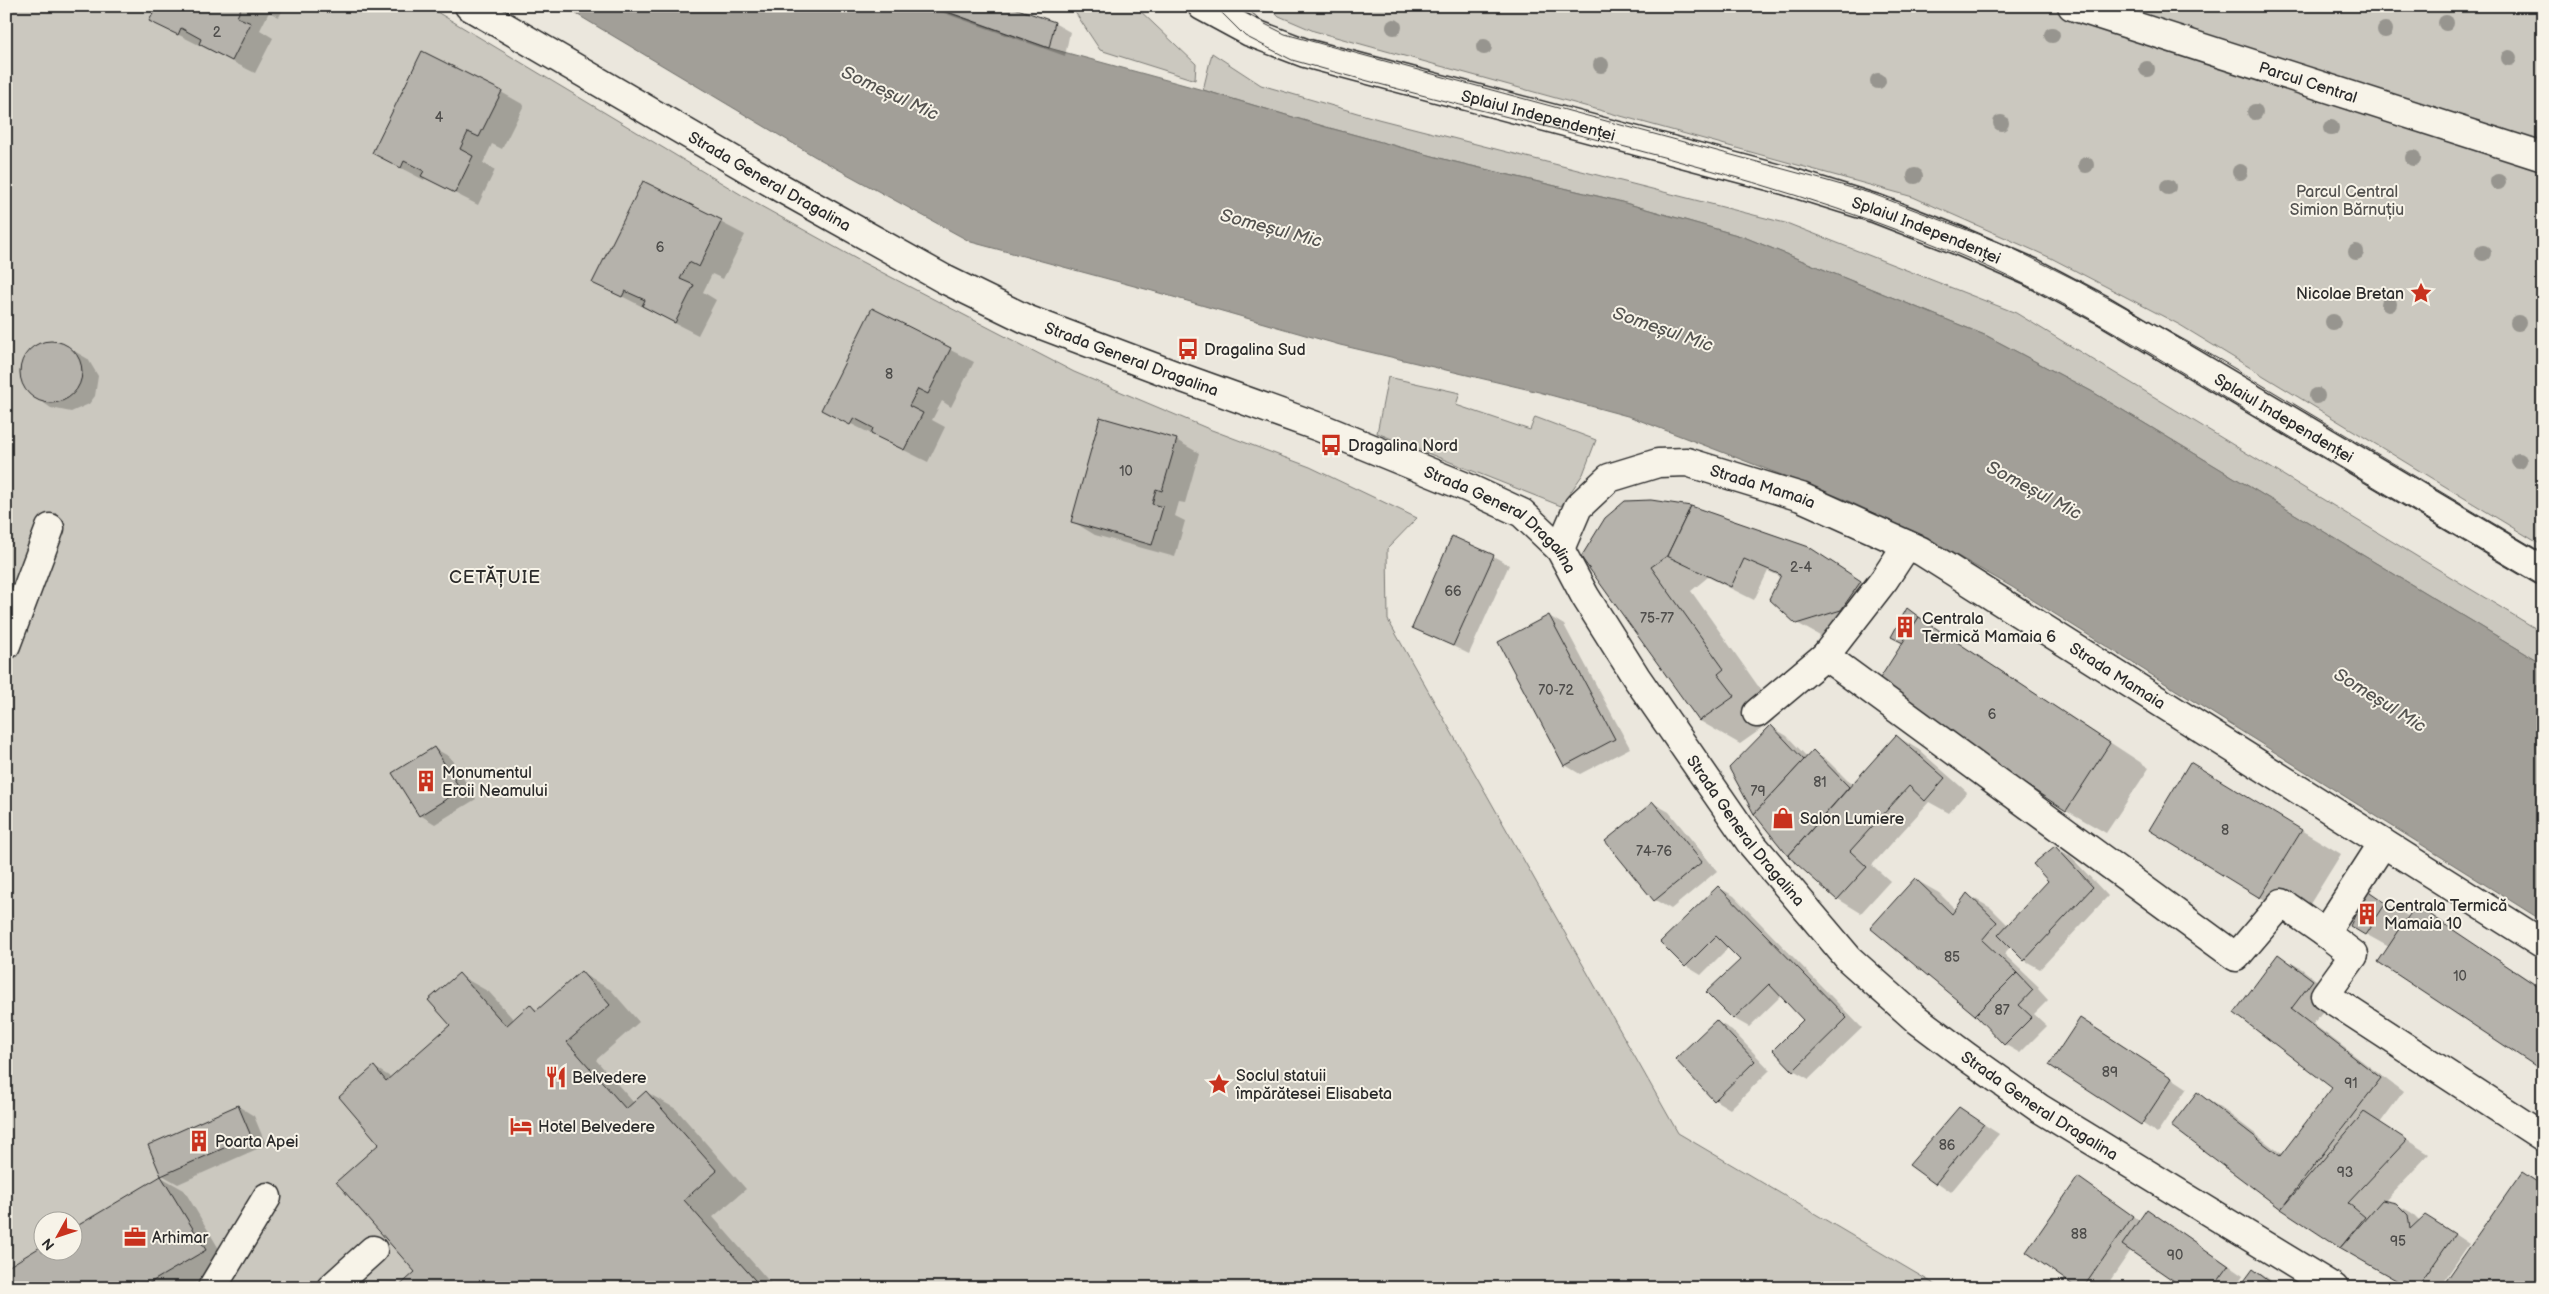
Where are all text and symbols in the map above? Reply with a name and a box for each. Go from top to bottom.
house number: 2 [213,24,222,41]
street label: Parcul Central [2256,58,2359,108]
water label: Someșul Mic [838,62,942,125]
street label: Splaiul Independenței [1459,87,1617,146]
house number: 4 [435,109,444,126]
street label: Strada General Dragalina [685,128,854,236]
park label: Parcul Central Simion Bărnuțiu [2290,183,2404,220]
street label: Splaiul Independenței [1849,194,2003,269]
water label: Someșul Mic [1218,205,1325,252]
house number: 6 [656,239,665,256]
place icon: Nicolae Bretan [2408,280,2434,306]
place label: Nicolae Bretan [2296,285,2404,304]
water label: Someșul Mic [1610,303,1716,357]
street label: Strada General Dragalina [1042,319,1221,401]
bus stop icon: Dragalina Sud [1175,336,1201,362]
place label: Dragalina Sud [1204,341,1306,360]
house number: 8 [885,366,893,383]
street label: Splaiul Independenței [2210,370,2356,467]
bus stop icon: Dragalina Nord [1318,432,1344,458]
place label: Dragalina Nord [1348,437,1458,456]
water label: Someșul Mic [1983,457,2085,524]
street label: Strada Mamaia [1707,462,1818,513]
house number: 10 [1119,463,1133,480]
street label: Strada General Dragalina [1421,463,1579,577]
house number: 2-4 [1790,559,1812,576]
district label: CETĂȚUIE [449,565,541,588]
house number: 66 [1444,583,1462,600]
house number: 75-77 [1640,610,1674,627]
place label: Centrala Termică Mamaia 6 [1922,610,2056,647]
building icon: Centrala Termică Mamaia 6 [1892,614,1918,640]
street label: Strada Mamaia [2066,639,2168,714]
water label: Someșul Mic [2330,664,2430,737]
house number: 70-72 [1538,682,1574,699]
house number: 6 [1988,706,1997,723]
street label: Strada General Dragalina [1682,752,1808,910]
place label: Monumentul Eroii Neamului [442,764,548,801]
building icon: Monumentul Eroii Neamului [413,768,439,794]
house number: 81 [1813,774,1827,791]
house number: 79 [1751,783,1765,800]
shop icon: Salon Lumiere [1770,805,1796,831]
place label: Salon Lumiere [1800,810,1905,829]
house number: 8 [2221,822,2229,839]
house number: 74-76 [1636,843,1672,860]
place label: Centrala Termică Mamaia 10 [2384,897,2507,934]
building icon: Centrala Termică Mamaia 10 [2354,901,2380,927]
house number: 85 [1944,949,1960,966]
house number: 10 [2453,968,2467,985]
house number: 87 [1994,1002,2010,1019]
street label: Strada General Dragalina [1957,1048,2121,1165]
restaurant icon: Belvedere [543,1064,569,1090]
house number: 89 [2102,1064,2118,1081]
place label: Soclul statuii împărătesei Elisabeta [1235,1067,1392,1104]
place label: Belvedere [572,1069,647,1088]
place icon: Soclul statuii împărătesei Elisabeta [1206,1071,1232,1097]
house number: 91 [2344,1075,2358,1092]
hotel icon: Hotel Belvedere [508,1113,534,1139]
place label: Hotel Belvedere [538,1118,656,1137]
building icon: Poarta Apei [186,1128,212,1154]
place label: Poarta Apei [215,1133,299,1152]
house number: 86 [1939,1137,1956,1154]
house number: 93 [2337,1164,2353,1181]
north arrow [32,1212,82,1262]
office icon: Arhimar [122,1224,148,1250]
house number: 88 [2071,1226,2087,1243]
place label: Arhimar [152,1229,208,1248]
house number: 95 [2390,1233,2406,1250]
text: N [39,1235,58,1254]
house number: 90 [2167,1247,2183,1264]

